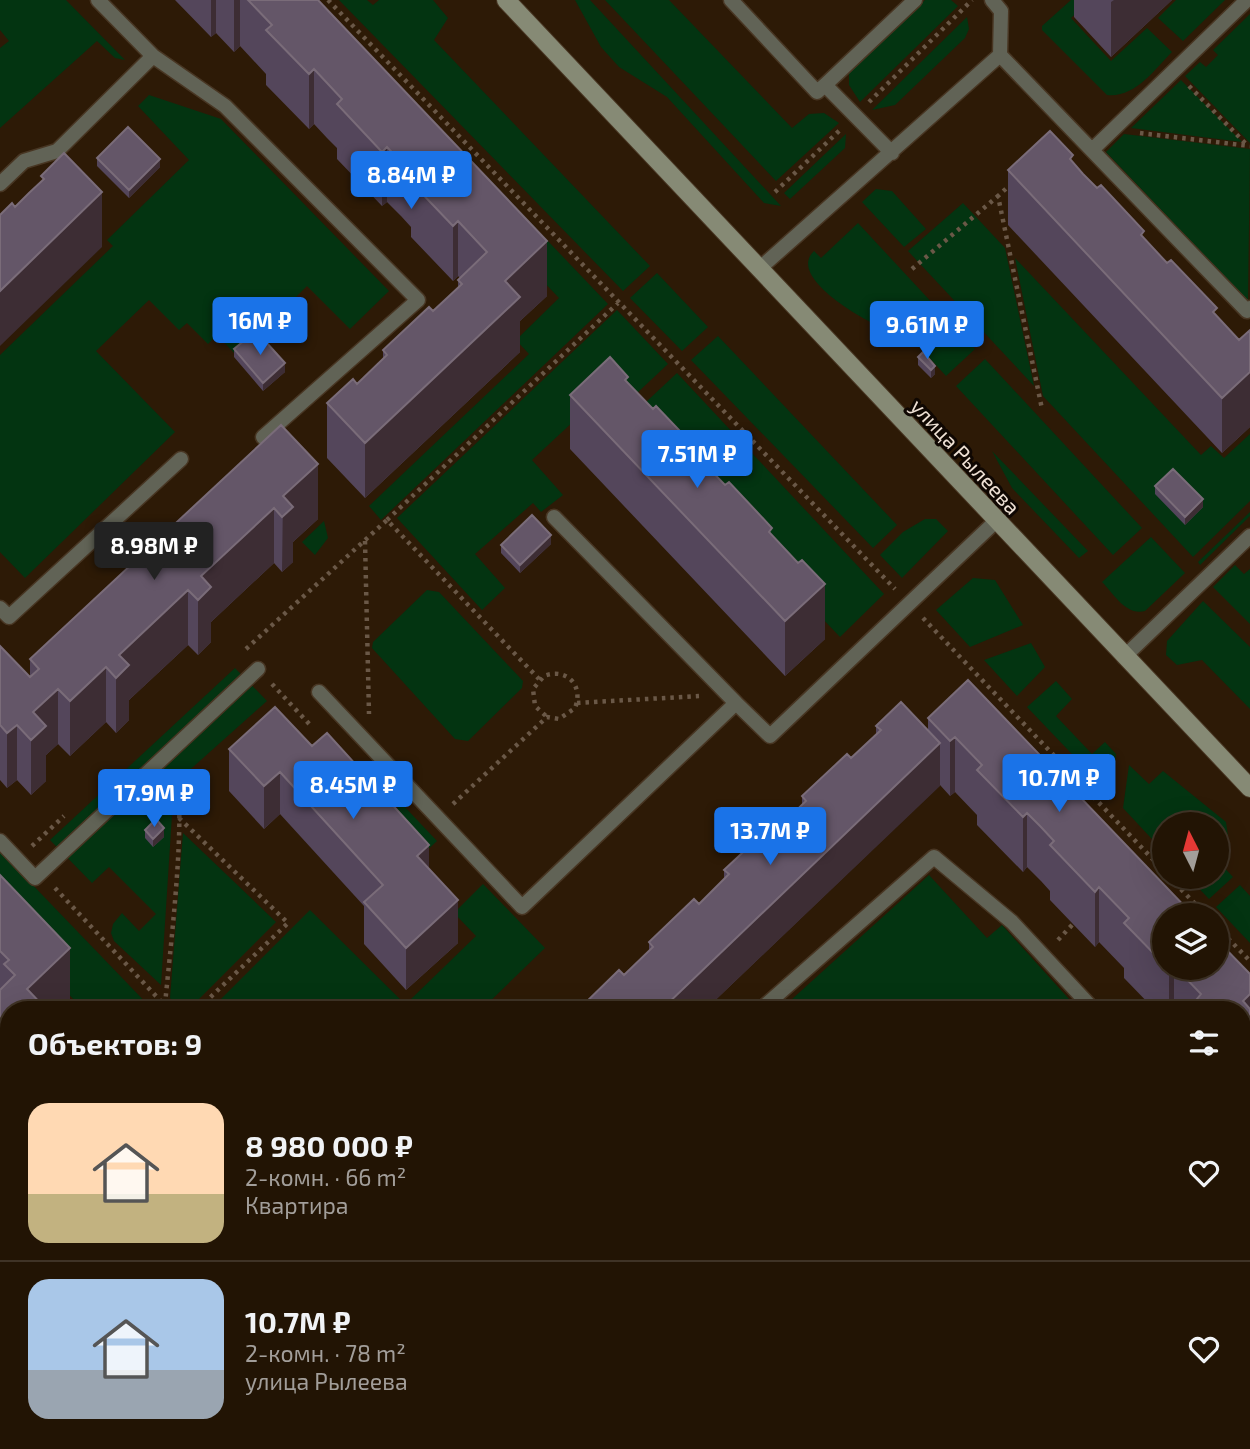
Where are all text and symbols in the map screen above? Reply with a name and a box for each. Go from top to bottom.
pin: 8.84M ₽ [346,152,476,211]
text: 8.84M ₽ [367,160,455,188]
pin: 16M ₽ [211,298,309,357]
pin: 9.61M ₽ [862,302,992,361]
text: 16M ₽ [228,306,292,334]
text: 9.61M ₽ [886,310,968,338]
street label: улица Рылеева [905,393,1026,520]
pin: 7.51M ₽ [632,430,762,490]
text: 7.51M ₽ [657,439,737,467]
pin: 8.98M ₽ [89,522,219,582]
text: 8.98M ₽ [110,531,198,559]
pin: 10.7M ₽ [994,754,1124,814]
pin: 8.45M ₽ [288,762,418,821]
text: 10.7M ₽ [1018,763,1100,791]
pin: 17.9M ₽ [89,770,219,829]
text: 8.45M ₽ [310,770,396,798]
text: 17.9M ₽ [114,778,194,806]
pin: 13.7M ₽ [705,808,835,867]
north arrow [1152,812,1228,889]
map controls [1152,812,1229,980]
text: 13.7M ₽ [730,816,810,844]
button: layers [1152,903,1229,980]
icon: filters [1185,1024,1223,1062]
text: Объектов: 9 [28,1025,202,1061]
text: 8 980 000 ₽ [245,1127,413,1163]
icon: home [84,1131,168,1215]
icon: heart [1185,1154,1223,1192]
text: 2-комн. · 66 m² [245,1163,406,1191]
text: Квартира [245,1191,349,1219]
text: 10.7M ₽ [245,1303,351,1339]
icon: home [84,1307,168,1391]
icon: heart [1185,1330,1223,1368]
text: 2-комн. · 78 m² [245,1339,406,1367]
text: улица Рылеева [245,1367,408,1395]

